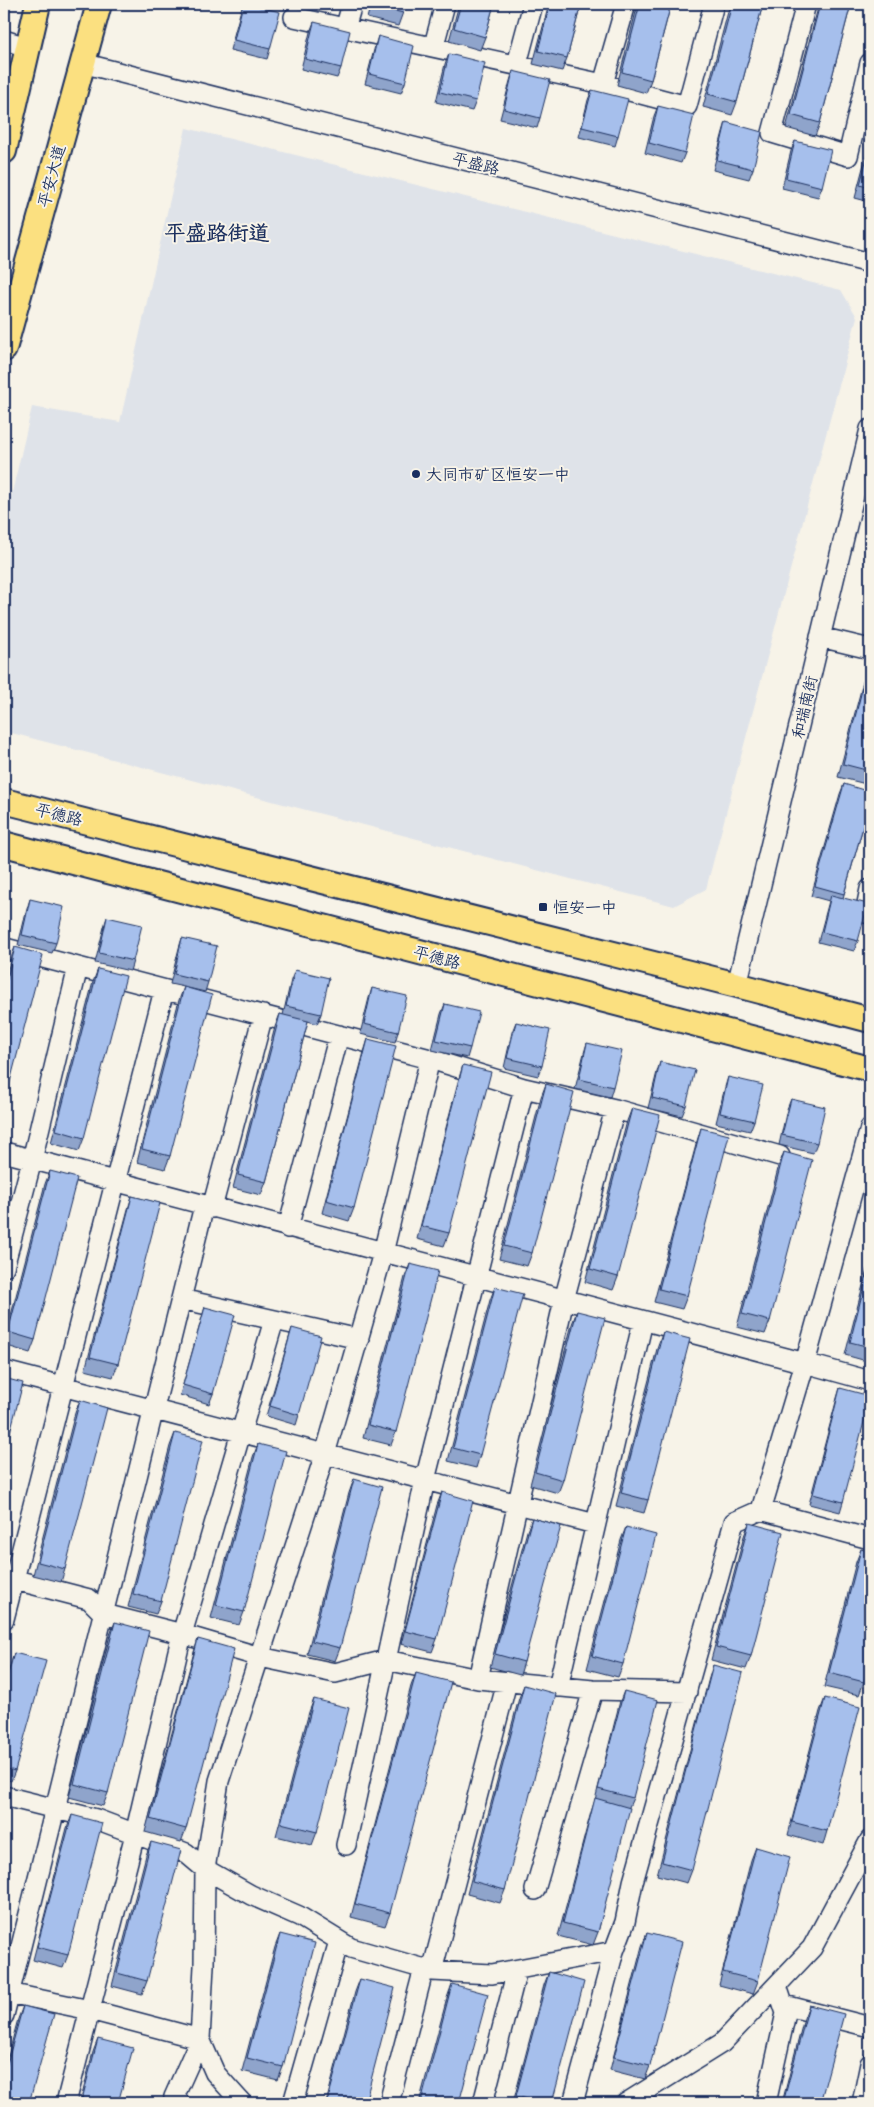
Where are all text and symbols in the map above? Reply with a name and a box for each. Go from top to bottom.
street label: 平安大道 [35,143,70,210]
street label: 平盛路 [450,149,501,179]
district label: 平盛路街道 [165,221,270,246]
place label: 大同市矿区恒安一中 [426,466,570,485]
marker: 大同市矿区恒安一中 [410,468,422,480]
street label: 和瑞南街 [789,674,822,741]
street label: 平德路 [33,800,84,830]
place label: 恒安一中 [553,899,617,918]
marker: 恒安一中 [537,901,549,913]
street label: 平德路 [411,943,462,974]

